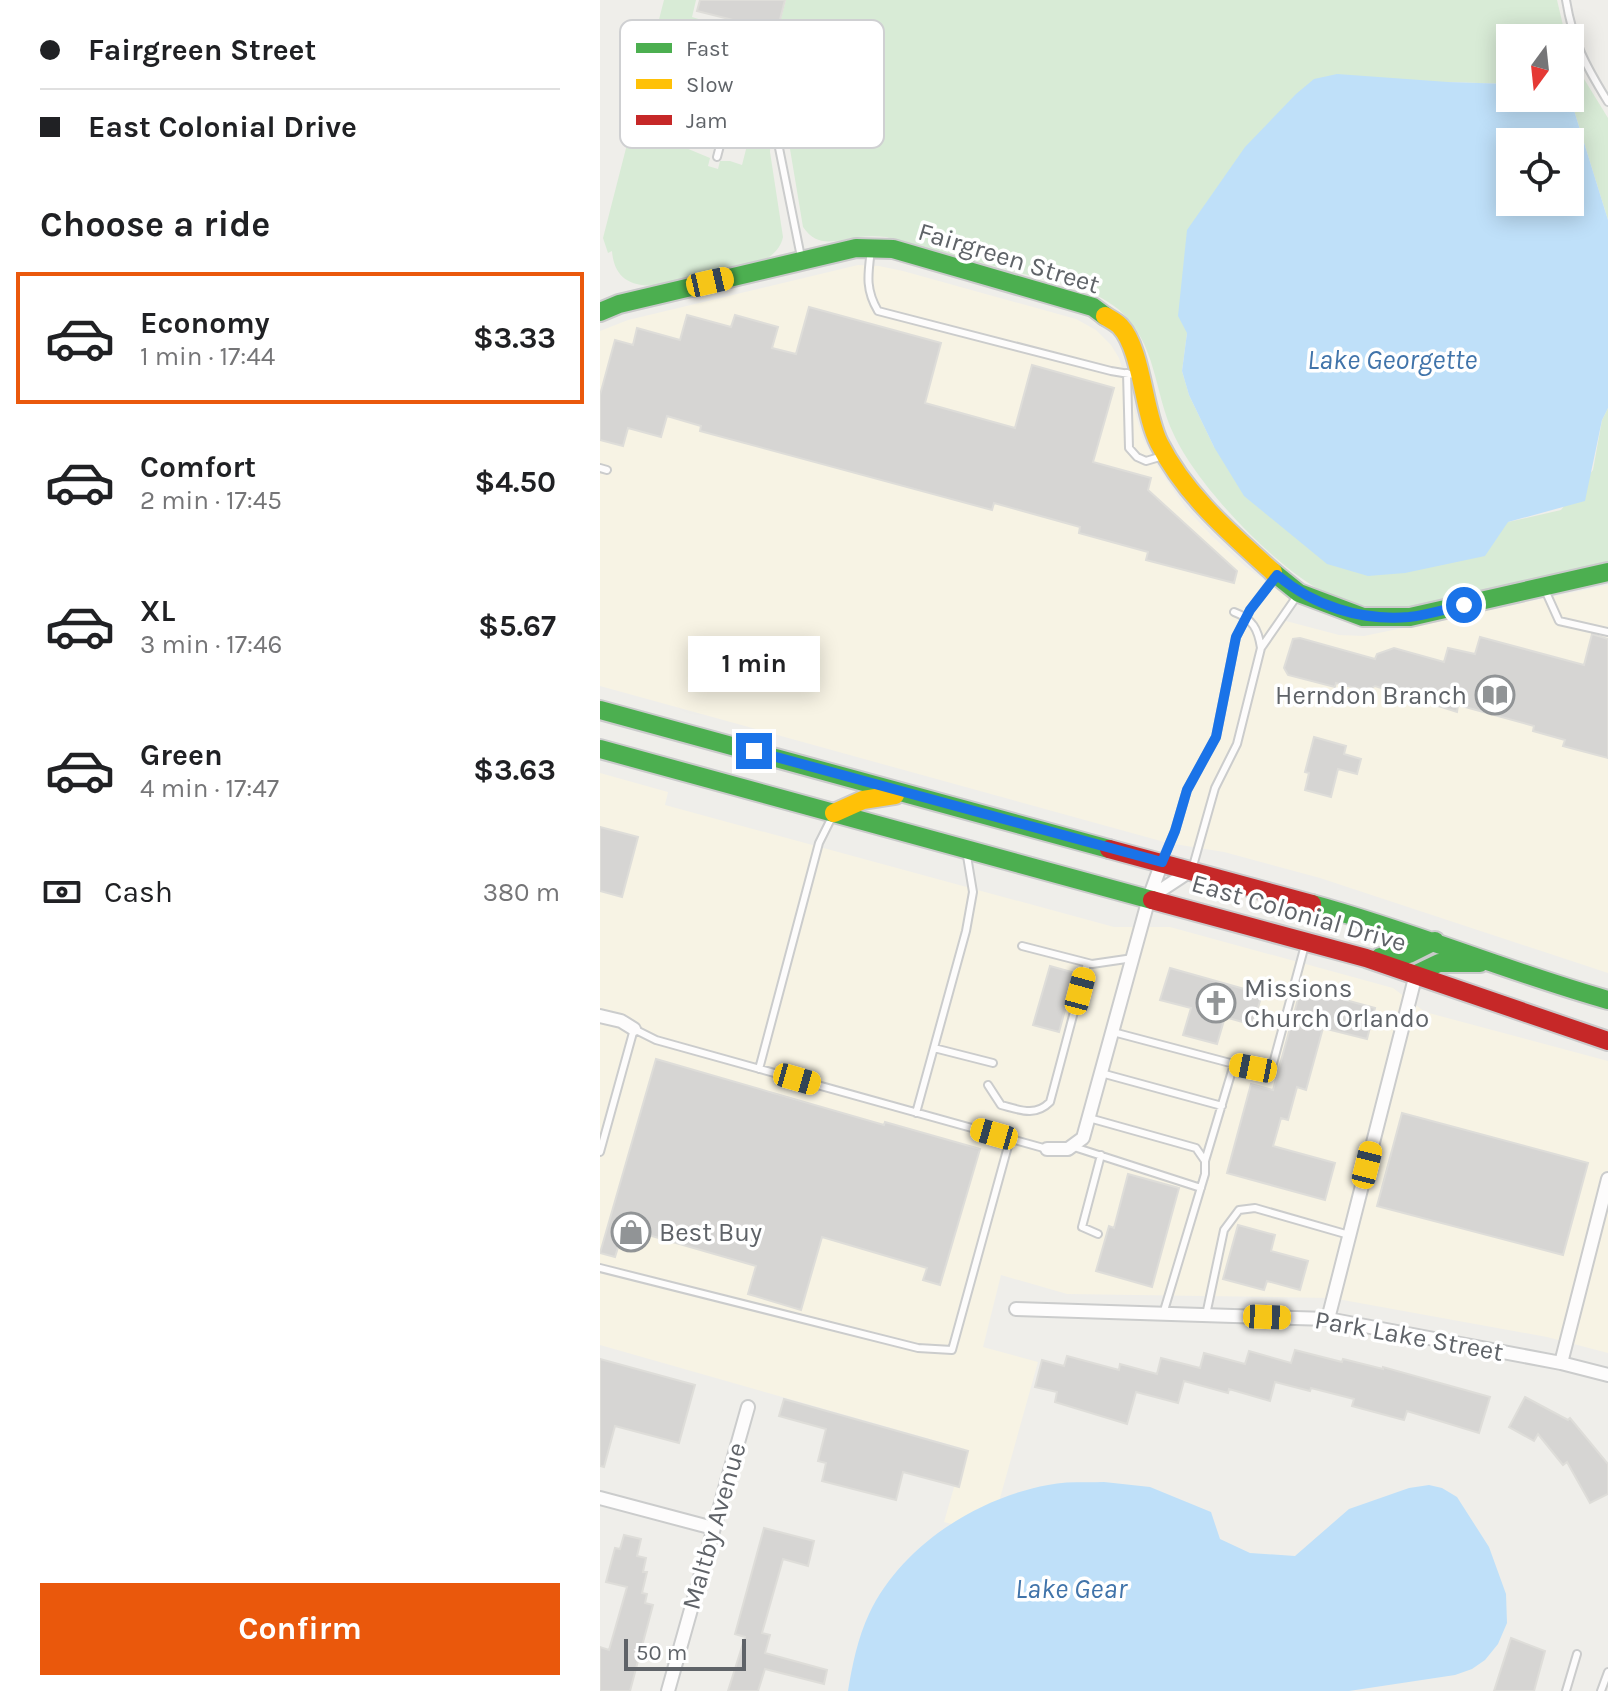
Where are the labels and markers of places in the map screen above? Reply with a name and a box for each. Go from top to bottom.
library icon: Herndon Branch [1474,674,1516,716]
place label: Herndon Branch [1275,680,1467,711]
place label: Missions Church Orlando [1244,973,1429,1034]
church icon: Missions Church Orlando [1195,982,1237,1024]
shop icon: Best Buy [610,1211,652,1253]
place label: Best Buy [659,1217,762,1248]

